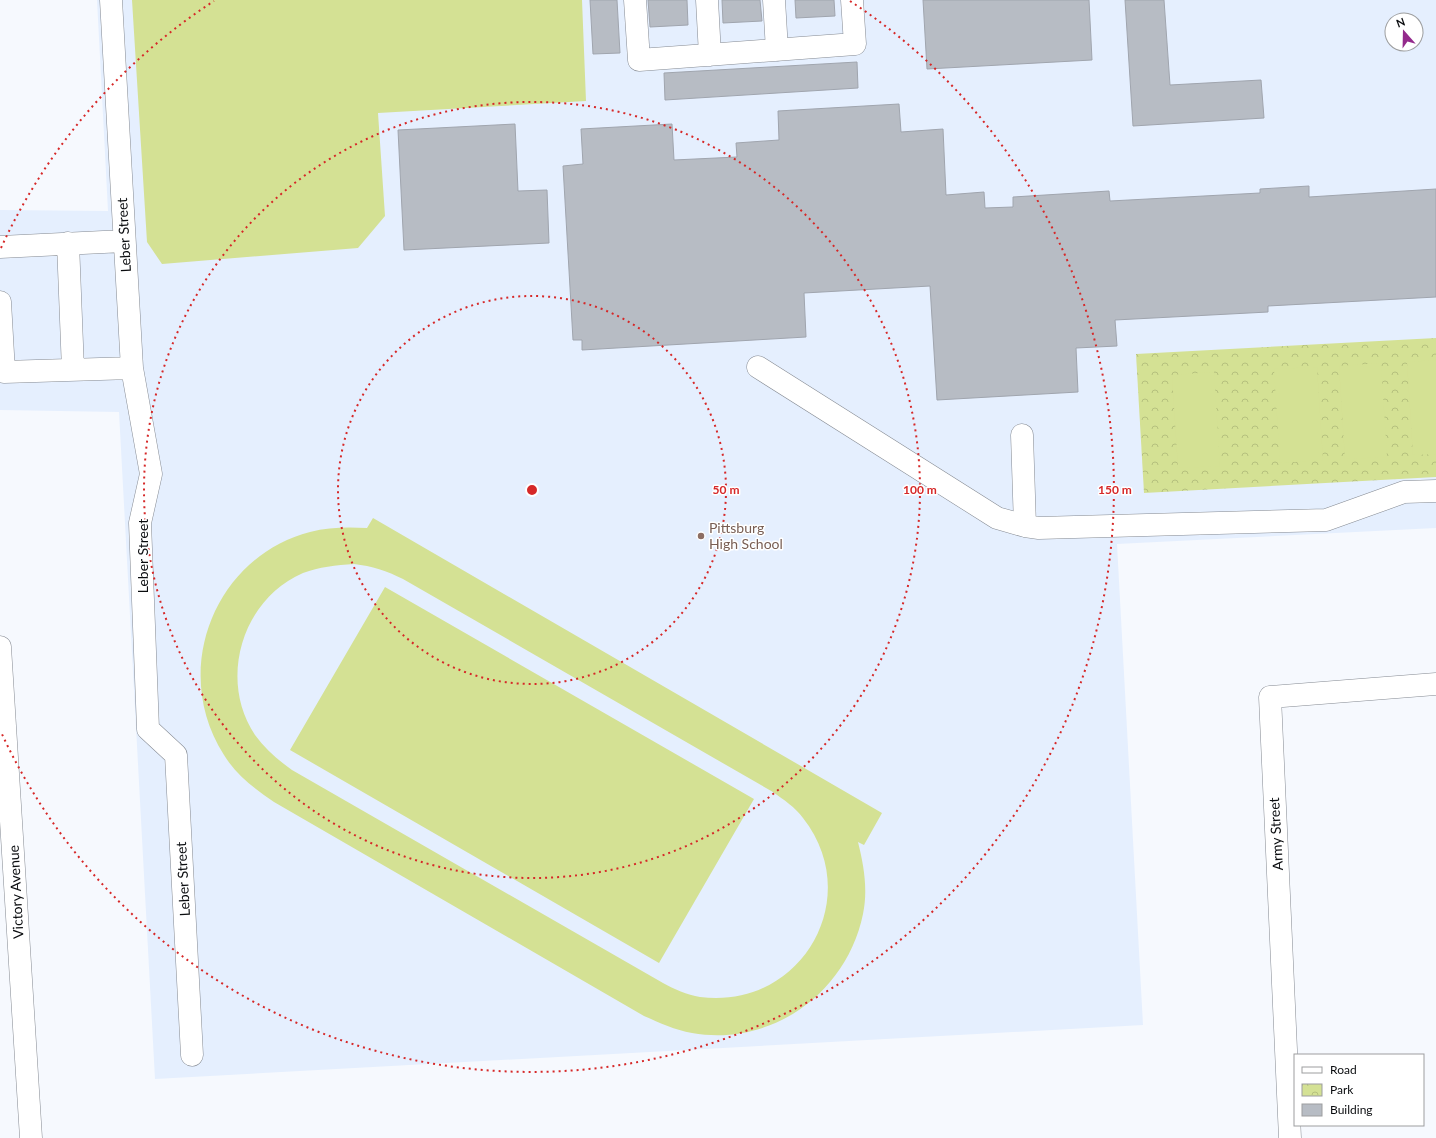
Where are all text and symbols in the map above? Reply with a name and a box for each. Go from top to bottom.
north arrow [1384,12,1424,52]
text: N [1394,15,1407,30]
street label: Leber Street [113,197,134,273]
text: 50 m [713,482,739,497]
text: 100 m [903,482,937,497]
text: 150 m [1098,482,1132,497]
centre of rings [525,483,539,497]
street label: Leber Street [134,519,151,593]
place label: Pittsburg High School [709,519,783,552]
marker: Pittsburg High School [696,531,706,541]
street label: Army Street [1265,797,1286,871]
street label: Leber Street [172,841,193,917]
street label: Victory Avenue [5,845,26,939]
legend [1294,1054,1424,1126]
text: Road [1330,1062,1357,1077]
text: Park [1330,1082,1354,1097]
text: Building [1330,1102,1373,1117]

